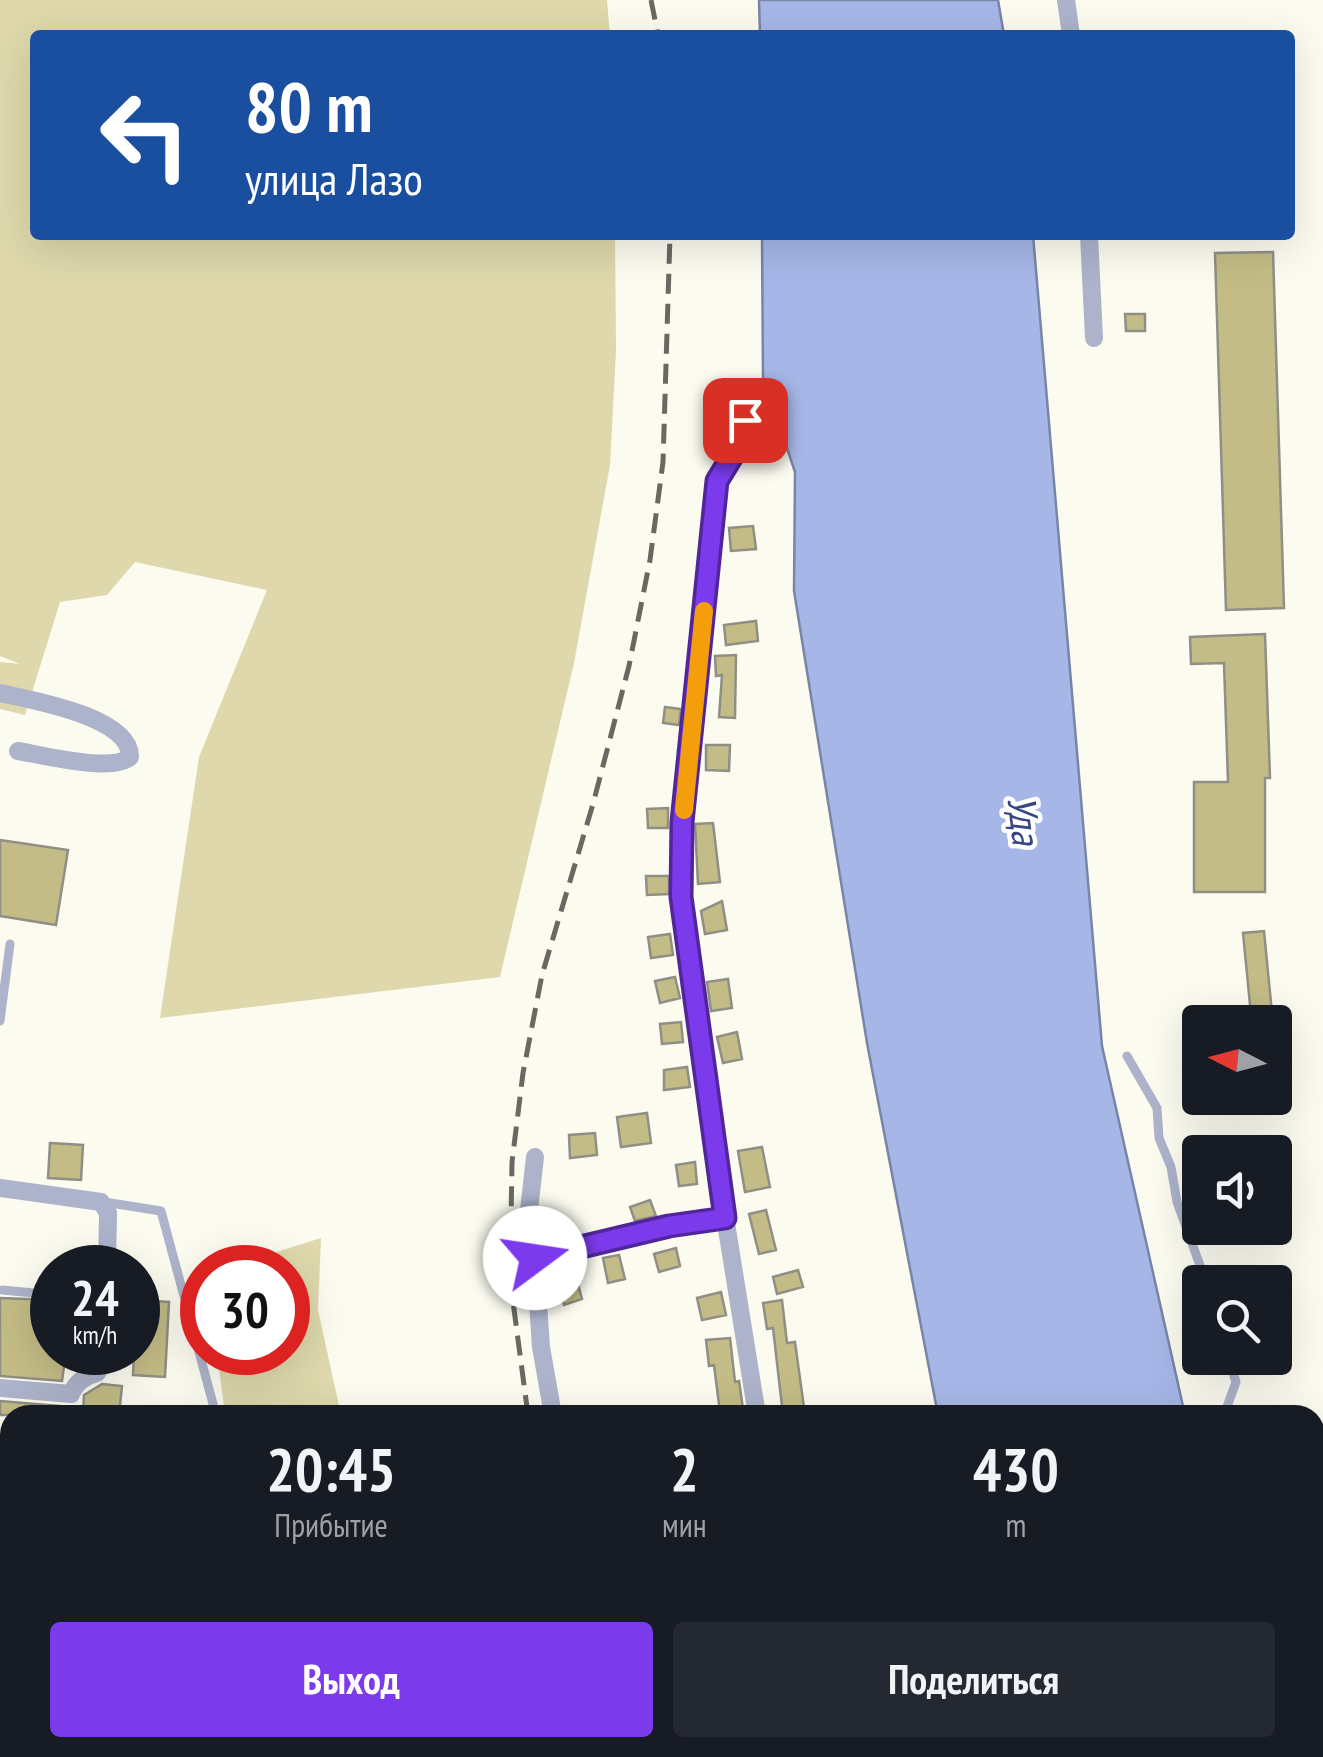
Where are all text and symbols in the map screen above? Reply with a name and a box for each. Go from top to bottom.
text: 80 m [245,61,373,151]
icon: left [80,70,210,200]
text: улица Лазо [245,149,423,207]
pin [703,378,788,463]
icon: arrive [718,393,773,448]
water label: Уда [996,793,1054,849]
north arrow [1182,1005,1292,1115]
map controls [1182,1005,1292,1375]
button: sound [1182,1135,1292,1245]
position arrow [483,1206,587,1310]
speed limit sign: 30 [180,1245,310,1375]
text: 24 [71,1265,119,1330]
button: search [1182,1265,1292,1375]
text: km/h [73,1319,117,1351]
text: 20:45 [266,1430,396,1508]
text: 2 [670,1430,699,1508]
text: 430 [973,1430,1059,1508]
text: Прибытие [274,1504,388,1546]
text: мин [662,1504,707,1546]
text: m [1005,1504,1026,1546]
button: Выход [50,1622,653,1737]
button: Поделиться [673,1622,1275,1737]

